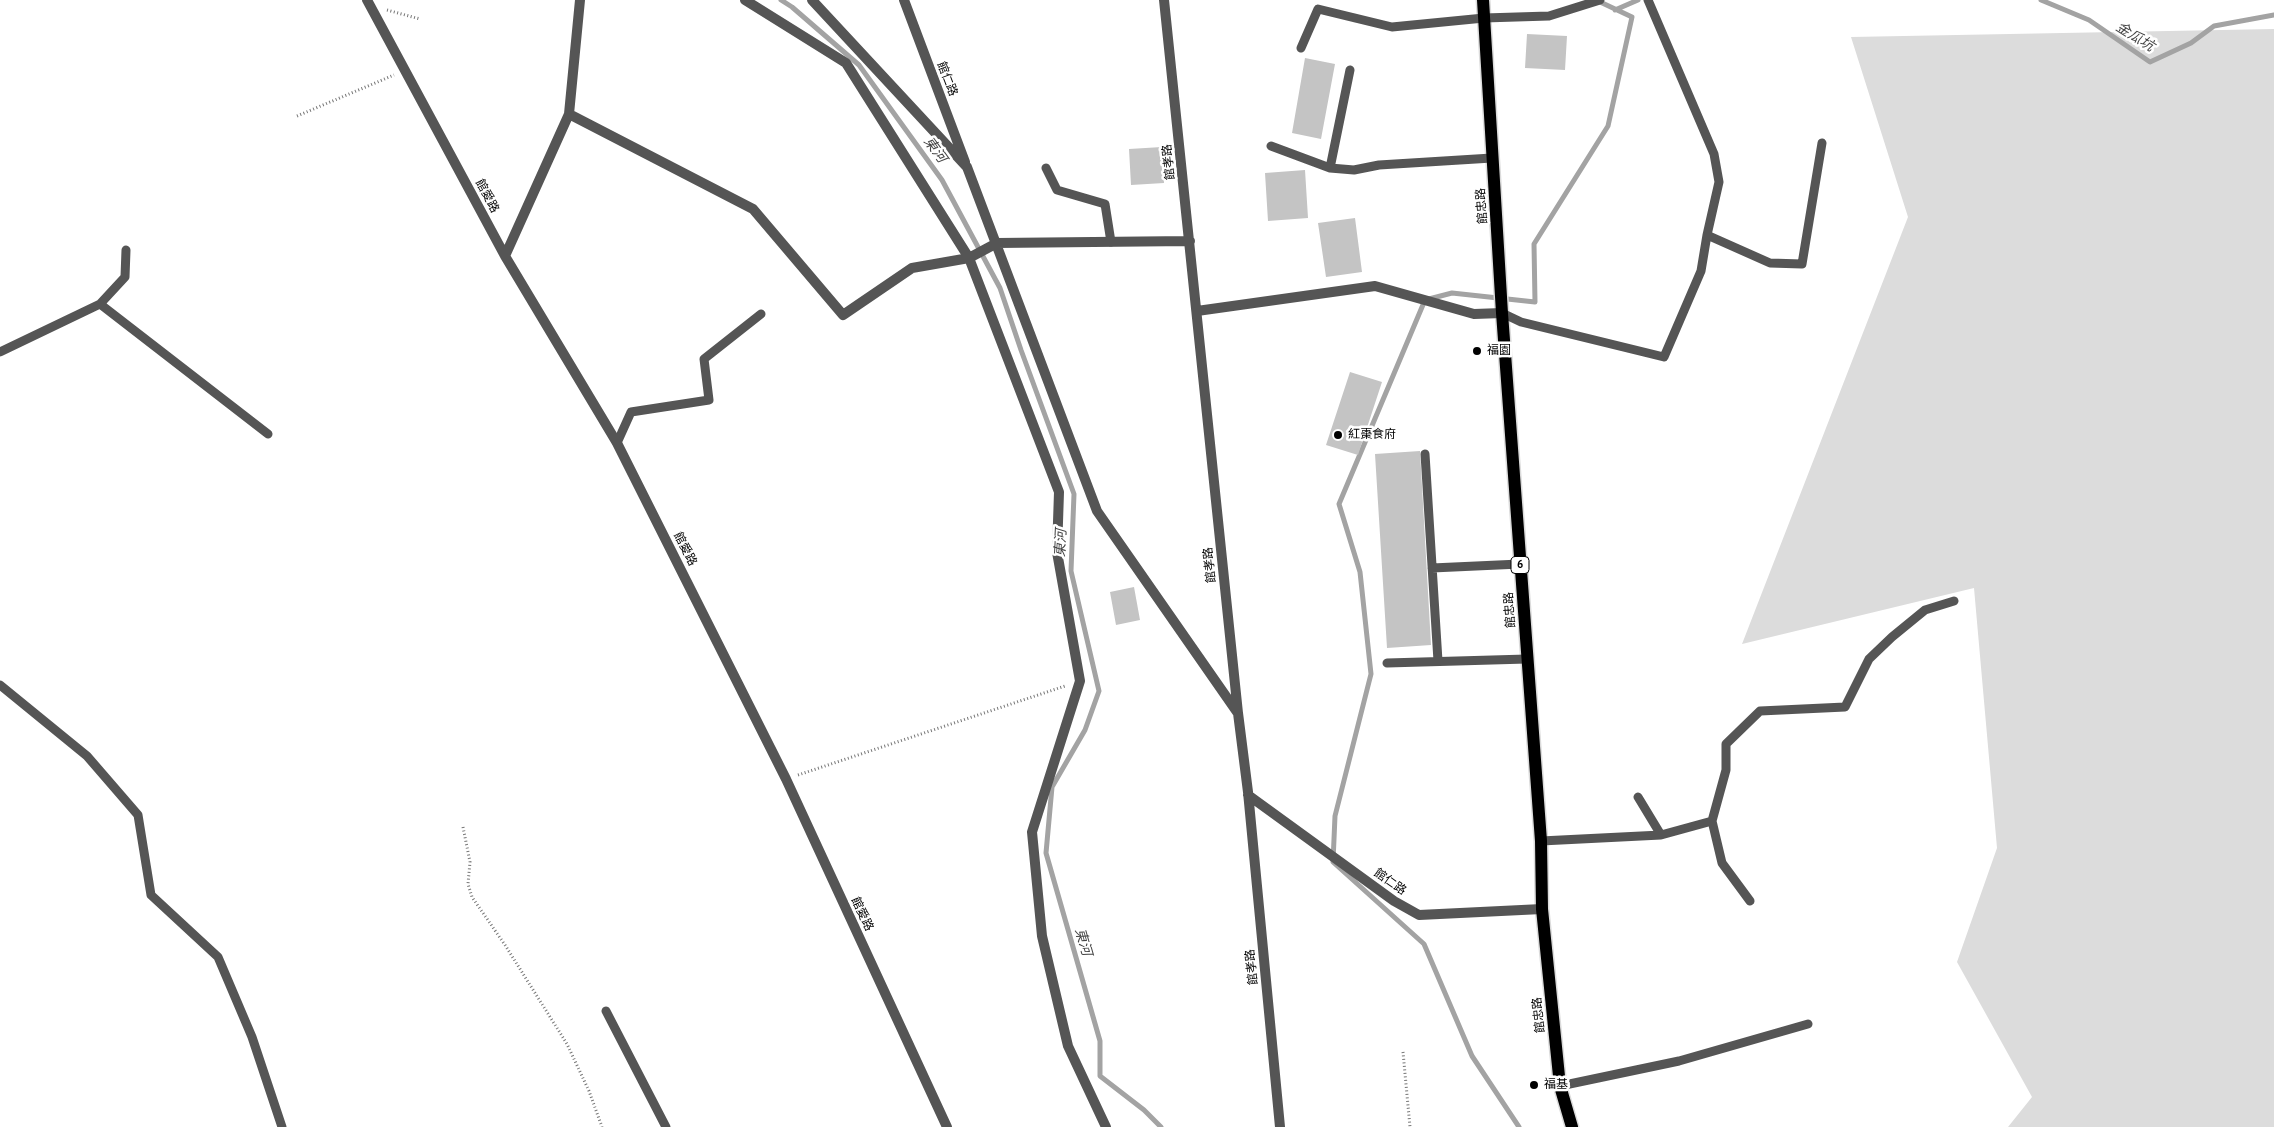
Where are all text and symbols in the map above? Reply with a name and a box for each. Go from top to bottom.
water label: 金瓜坑 [2113,19,2157,55]
street label: 館仁路 [934,60,960,98]
water label: 東河 [920,134,950,166]
street label: 館孝路 [1160,143,1178,181]
street label: 館愛路 [472,177,502,215]
street label: 館忠路 [1474,188,1490,224]
place label: 福園 [1487,344,1511,358]
marker: 福園 [1471,345,1483,357]
place label: 紅棗食府 [1348,428,1396,442]
marker: 紅棗食府 [1332,429,1344,441]
water label: 東河 [1052,529,1070,557]
street label: 館愛路 [670,530,700,568]
street label: 館孝路 [1201,546,1219,584]
road number: 6 [1511,556,1529,574]
street label: 館忠路 [1502,592,1518,628]
street label: 館仁路 [1371,866,1409,898]
street label: 館愛路 [848,895,876,933]
water label: 東河 [1071,926,1095,958]
street label: 館孝路 [1243,948,1261,986]
street label: 館忠路 [1530,996,1548,1034]
place label: 福基 [1544,1078,1568,1092]
marker: 福基 [1528,1079,1540,1091]

